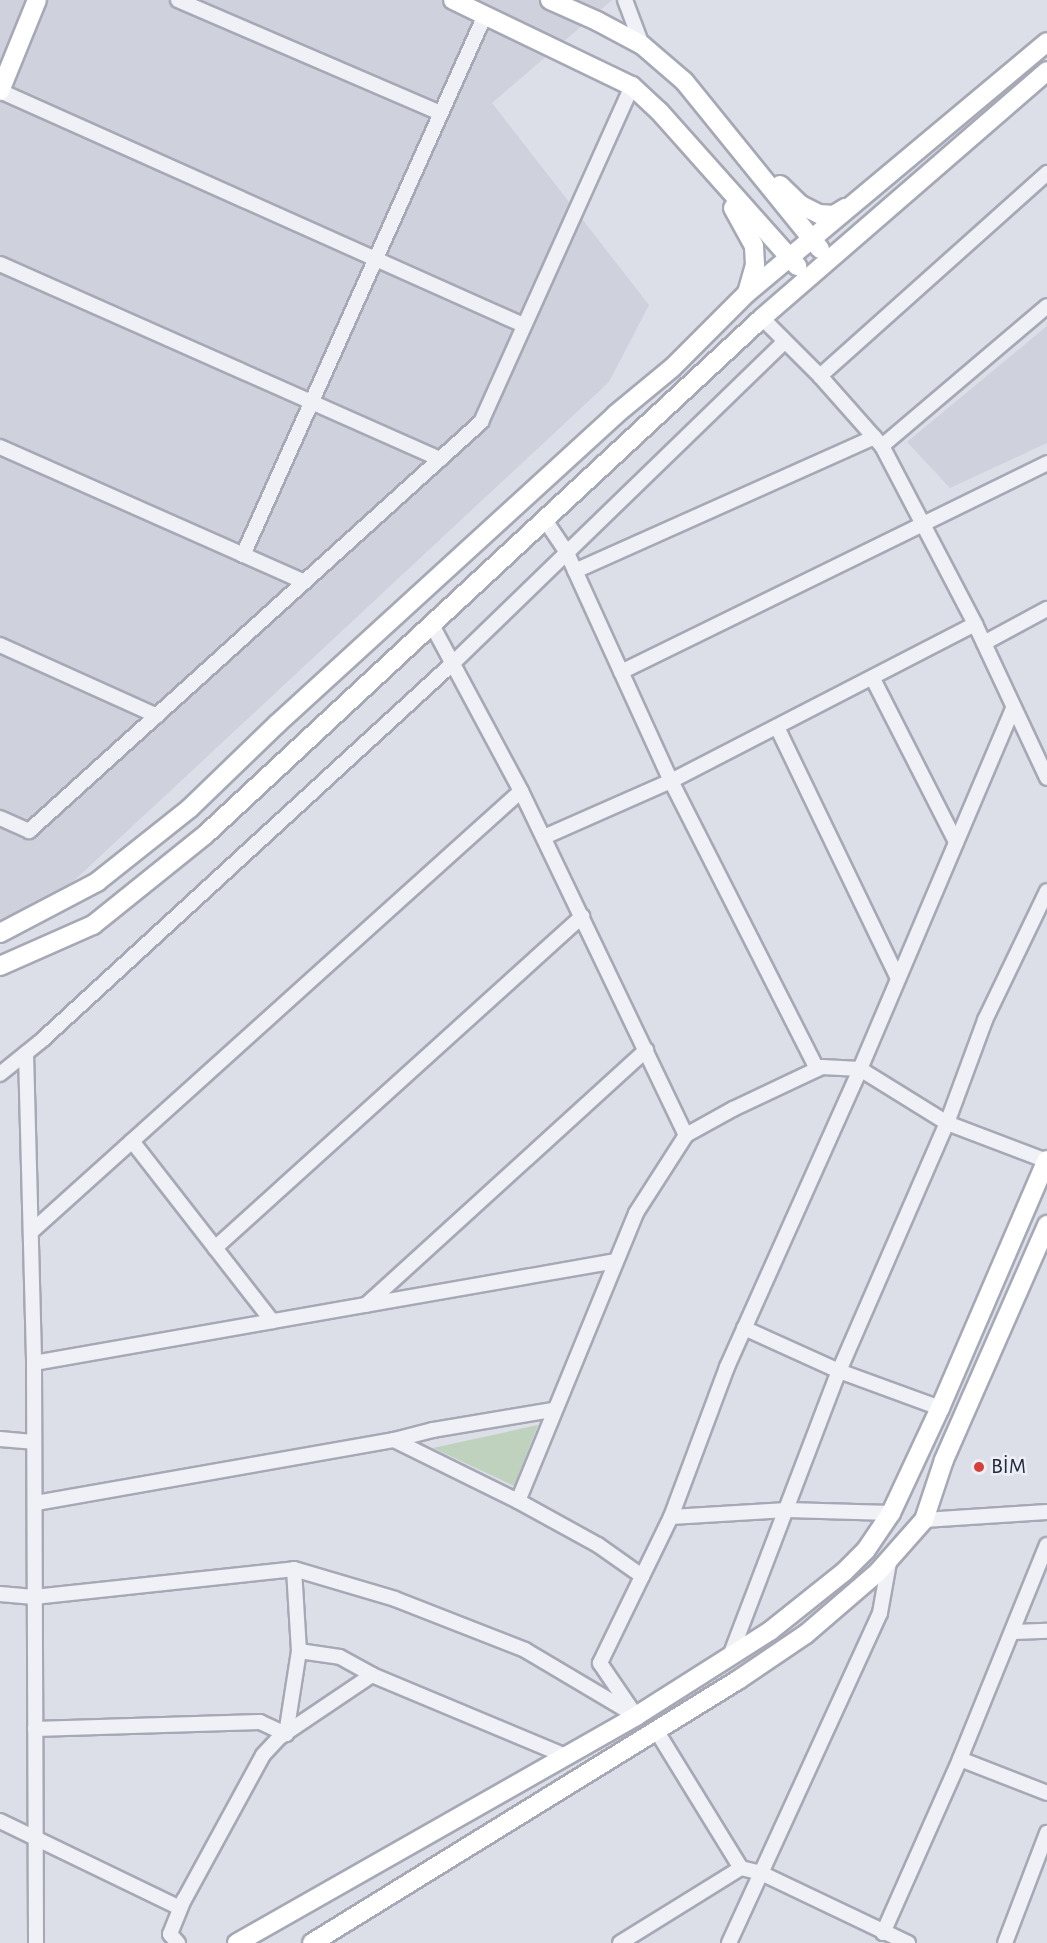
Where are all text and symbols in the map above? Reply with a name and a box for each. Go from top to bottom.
place label: BİM [991,1454,1026,1480]
marker: BİM [972,1460,986,1474]

